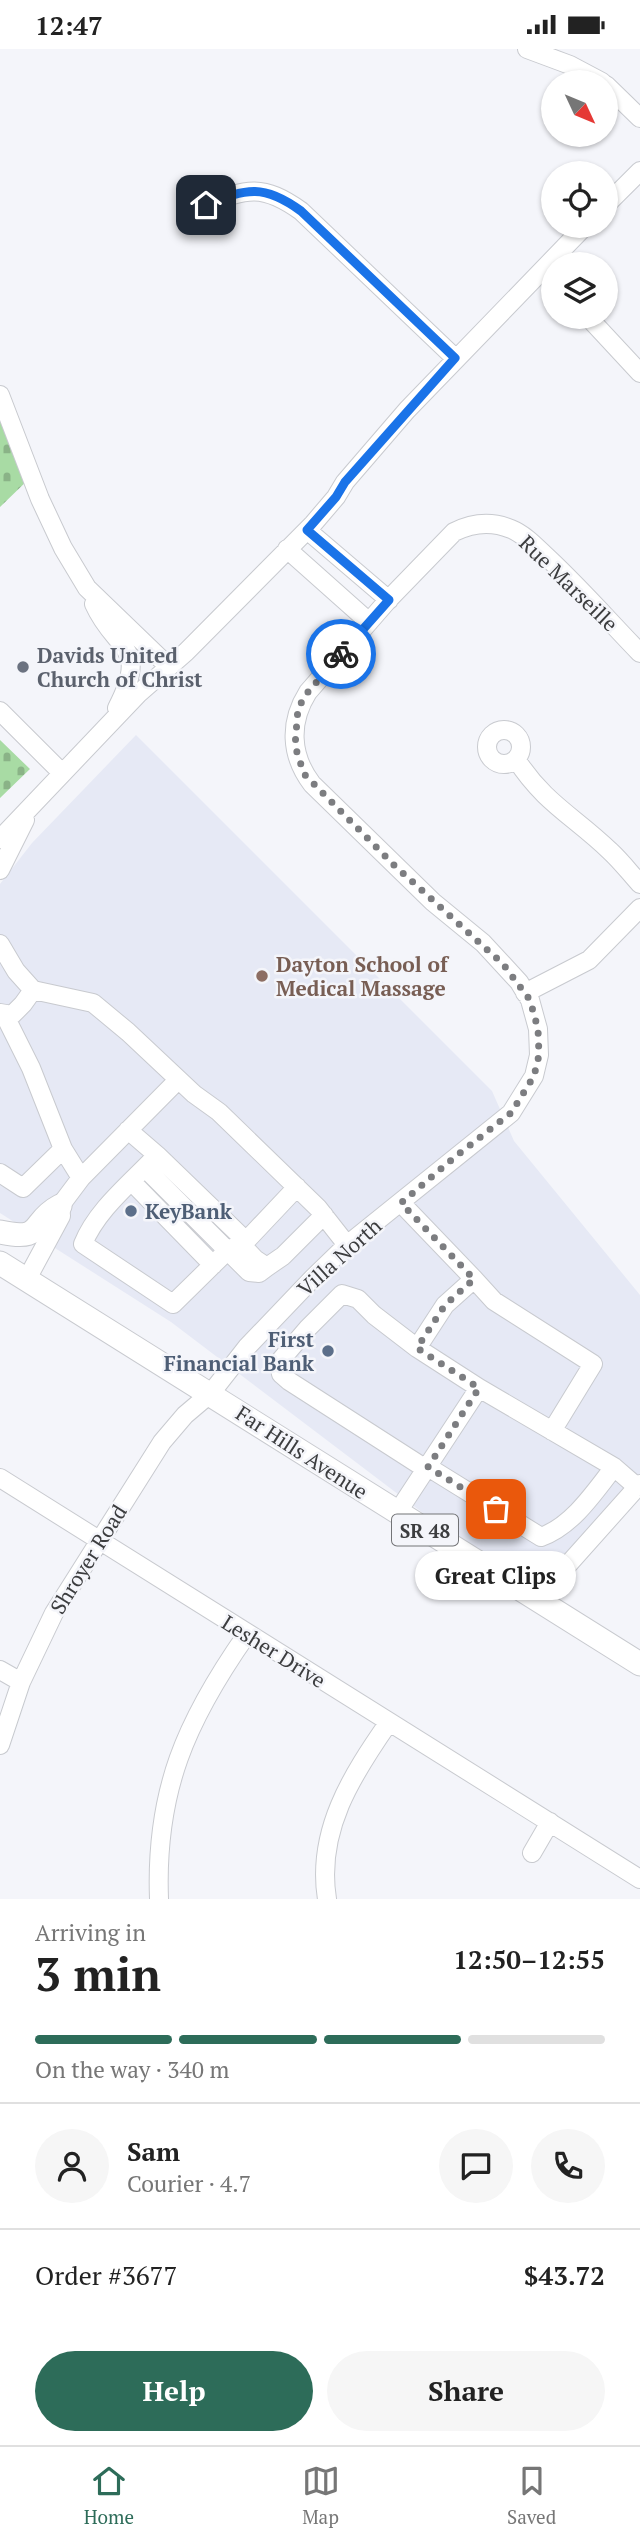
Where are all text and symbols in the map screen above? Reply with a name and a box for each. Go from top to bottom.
text: 12:47 [35,8,103,42]
north arrow [541,70,618,147]
map controls [541,70,618,329]
button: locate [541,161,618,238]
pin [176,175,236,235]
icon: home [187,186,225,224]
button: layers [541,252,618,329]
street label: Rue Marseille [514,529,624,637]
courier [306,619,376,689]
icon: bike [322,635,360,673]
place label: Davids United Church of Christ [37,641,203,693]
marker: Davids United Church of Christ [15,659,31,675]
place label: Dayton School of Medical Massage [276,950,450,1002]
marker: Dayton School of Medical Massage [254,968,270,984]
place label: KeyBank [145,1197,233,1225]
marker: KeyBank [123,1203,139,1219]
street label: Villa North [291,1212,387,1302]
place label: First Financial Bank [164,1325,315,1377]
marker: First Financial Bank [320,1343,336,1359]
street label: Far Hills Avenue [231,1399,373,1505]
pin [466,1479,526,1539]
icon: bag [477,1490,515,1528]
street label: Shroyer Road [43,1499,133,1619]
road number: SR 48 [392,1515,458,1546]
callout: Great Clips [416,1551,576,1600]
text: Great Clips [435,1560,556,1591]
street label: Lesher Drive [217,1608,331,1694]
text: Arriving in [35,1917,146,1948]
text: 12:50–12:55 [453,1942,605,1976]
text: 3 min [35,1943,161,2004]
text: On the way · 340 m [35,2054,229,2085]
button: person [35,2129,109,2203]
button: chat [439,2129,513,2203]
button: phone [531,2129,605,2203]
text: Sam [127,2134,180,2168]
text: Courier · 4.7 [127,2168,251,2199]
text: Order #3677 [35,2258,177,2292]
text: $43.72 [524,2258,605,2292]
button: Help [35,2351,313,2431]
button: Share [327,2351,605,2431]
tab: Home [84,2462,134,2529]
tab: Map [302,2462,340,2529]
tab: Saved [507,2462,556,2529]

